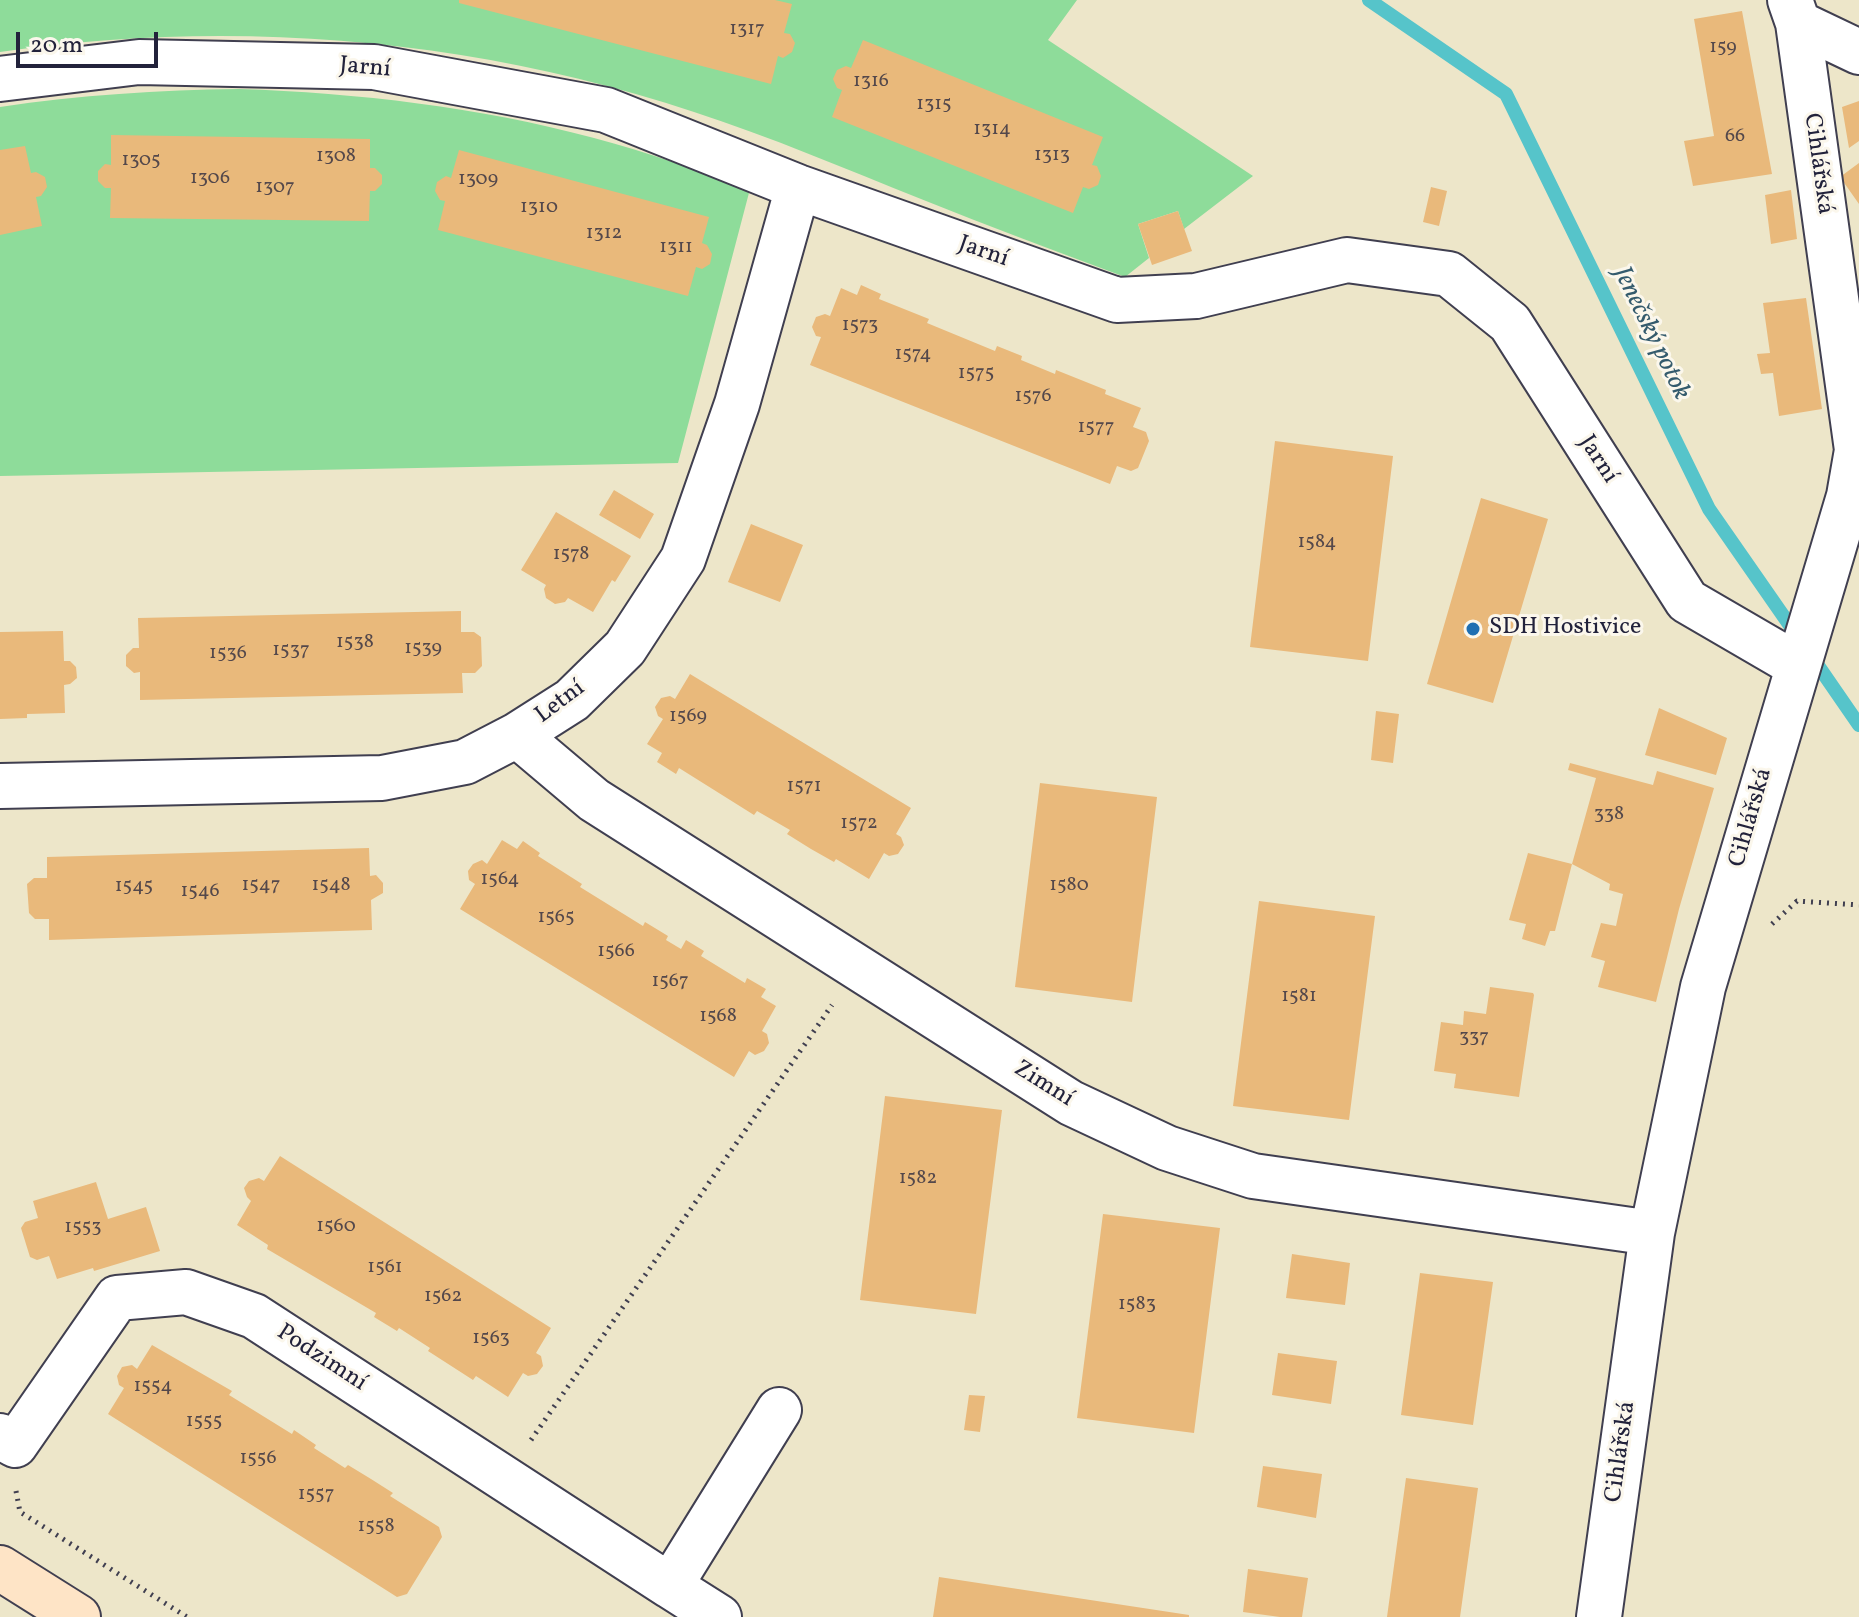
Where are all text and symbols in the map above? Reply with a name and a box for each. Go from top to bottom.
scale bar [20,16,162,66]
house number: 1317 [729,18,765,42]
text: 20 m [30,29,83,63]
house number: 159 [1709,36,1737,60]
street label: Jarní [338,52,392,86]
house number: 1316 [853,70,889,94]
house number: 1315 [916,93,952,117]
street label: Cihlářská [1796,112,1838,216]
house number: 1314 [973,118,1011,142]
house number: 66 [1725,125,1745,149]
house number: 1313 [1034,144,1070,168]
house number: 1308 [316,145,356,169]
house number: 1305 [121,149,161,173]
house number: 1306 [190,167,230,191]
house number: 1309 [458,168,498,192]
house number: 1307 [255,176,295,200]
house number: 1310 [520,196,558,220]
house number: 1312 [586,222,622,246]
street label: Jarní [954,231,1012,275]
house number: 1311 [659,236,693,260]
water label: Jenečský potok [1604,262,1696,406]
house number: 1573 [842,314,878,338]
house number: 1574 [894,343,932,367]
house number: 1575 [958,362,994,386]
house number: 1576 [1014,385,1052,409]
house number: 1577 [1078,416,1114,440]
street label: Jarní [1571,431,1623,489]
house number: 1584 [1298,531,1336,555]
house number: 1578 [553,543,589,567]
place label: SDH Hostivice [1489,615,1641,643]
marker: SDH Hostivice [1464,620,1482,638]
house number: 1538 [336,631,374,655]
house number: 1539 [404,637,442,661]
house number: 1537 [272,639,310,663]
house number: 1536 [209,642,247,666]
street label: Letní [530,675,592,731]
house number: 1569 [669,705,707,729]
street label: Cihlářská [1724,765,1780,871]
house number: 1571 [787,775,821,799]
house number: 338 [1594,803,1624,827]
house number: 1572 [840,812,878,836]
house number: 1564 [481,868,519,892]
house number: 1547 [241,874,281,898]
house number: 1548 [311,874,351,898]
house number: 1580 [1049,874,1089,898]
house number: 1545 [115,875,153,899]
house number: 1546 [180,880,220,904]
house number: 1565 [537,906,575,930]
house number: 1566 [597,940,635,964]
house number: 1567 [651,970,689,994]
house number: 1581 [1281,985,1317,1009]
house number: 1568 [699,1005,737,1029]
house number: 337 [1459,1026,1489,1050]
street label: Zimní [1008,1056,1078,1114]
house number: 1582 [899,1167,937,1191]
house number: 1560 [316,1215,356,1239]
house number: 1553 [64,1216,102,1240]
house number: 1561 [367,1256,403,1280]
house number: 1562 [424,1285,462,1309]
house number: 1583 [1118,1293,1156,1317]
street label: Podzimní [270,1319,372,1399]
house number: 1563 [472,1327,510,1351]
house number: 1554 [134,1375,172,1399]
street label: Cihlářská [1601,1400,1643,1504]
house number: 1555 [186,1410,222,1434]
house number: 1556 [239,1447,277,1471]
house number: 1557 [298,1483,334,1507]
house number: 1558 [357,1515,395,1539]

